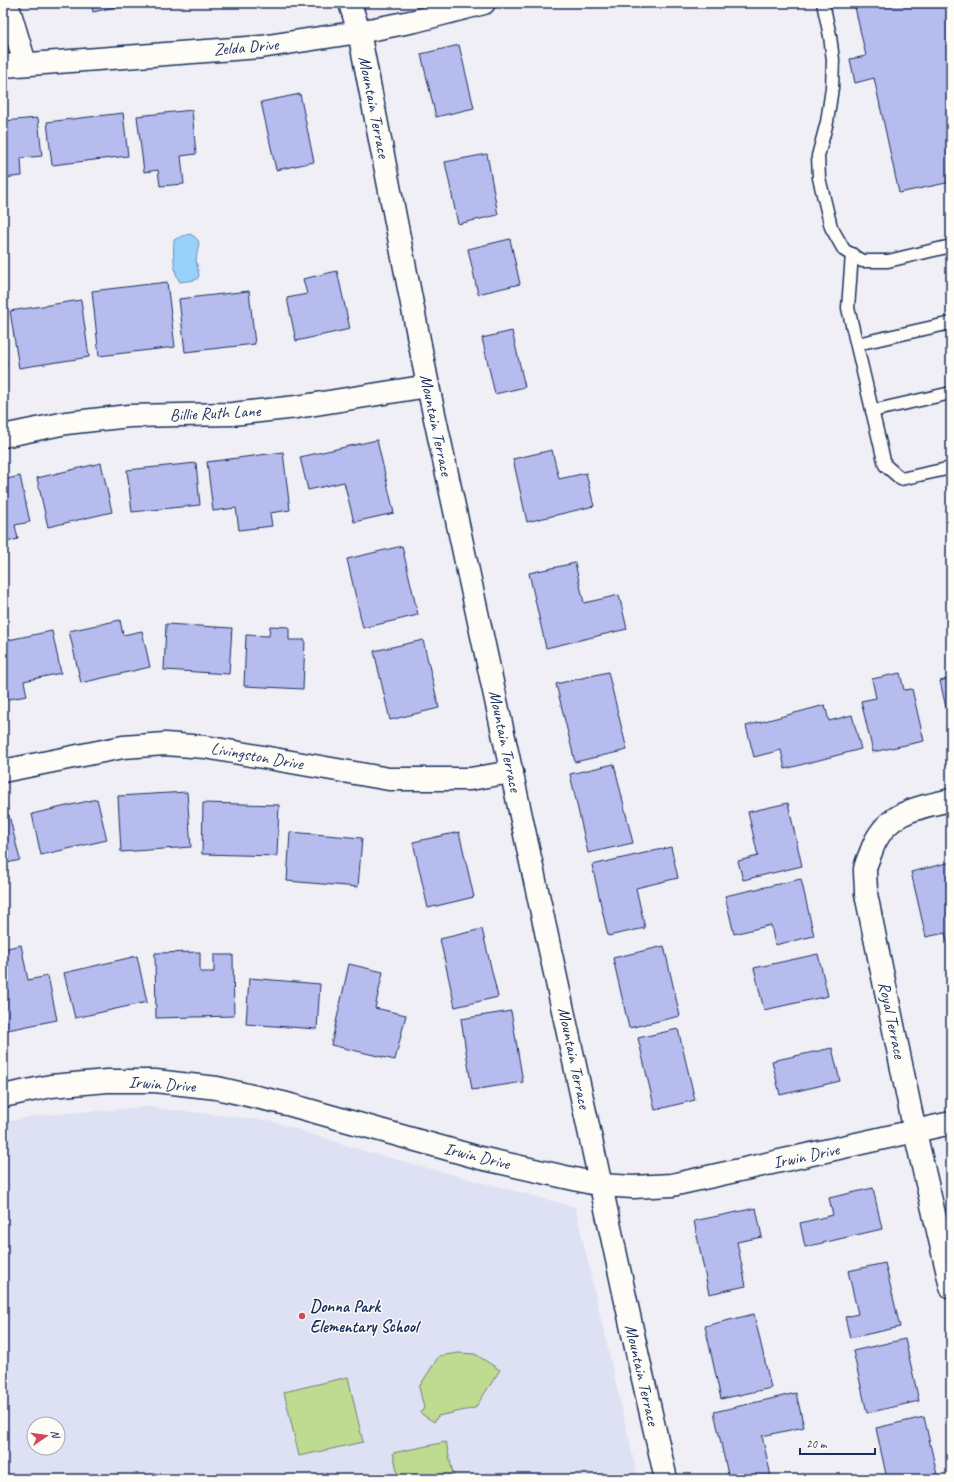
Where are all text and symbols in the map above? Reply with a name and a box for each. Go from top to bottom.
street label: Zelda Drive [213,34,281,60]
street label: Mountain Terrace [354,54,394,161]
street label: Mountain Terrace [415,372,457,479]
street label: Billie Ruth Lane [169,400,262,426]
street label: Mountain Terrace [484,688,526,795]
street label: Livingston Drive [209,738,306,775]
street label: Royal Terrace [874,980,911,1062]
street label: Mountain Terrace [553,1005,595,1112]
street label: Irwin Drive [128,1071,198,1097]
street label: Irwin Drive [442,1138,513,1175]
street label: Irwin Drive [771,1138,842,1173]
place label: Donna Park Elementary School [310,1296,421,1337]
marker: Donna Park Elementary School [297,1311,307,1321]
street label: Mountain Terrace [620,1322,664,1429]
north arrow [26,1416,66,1456]
text: N [48,1429,64,1441]
scale bar [800,1430,875,1456]
text: 20 m [806,1436,828,1452]

